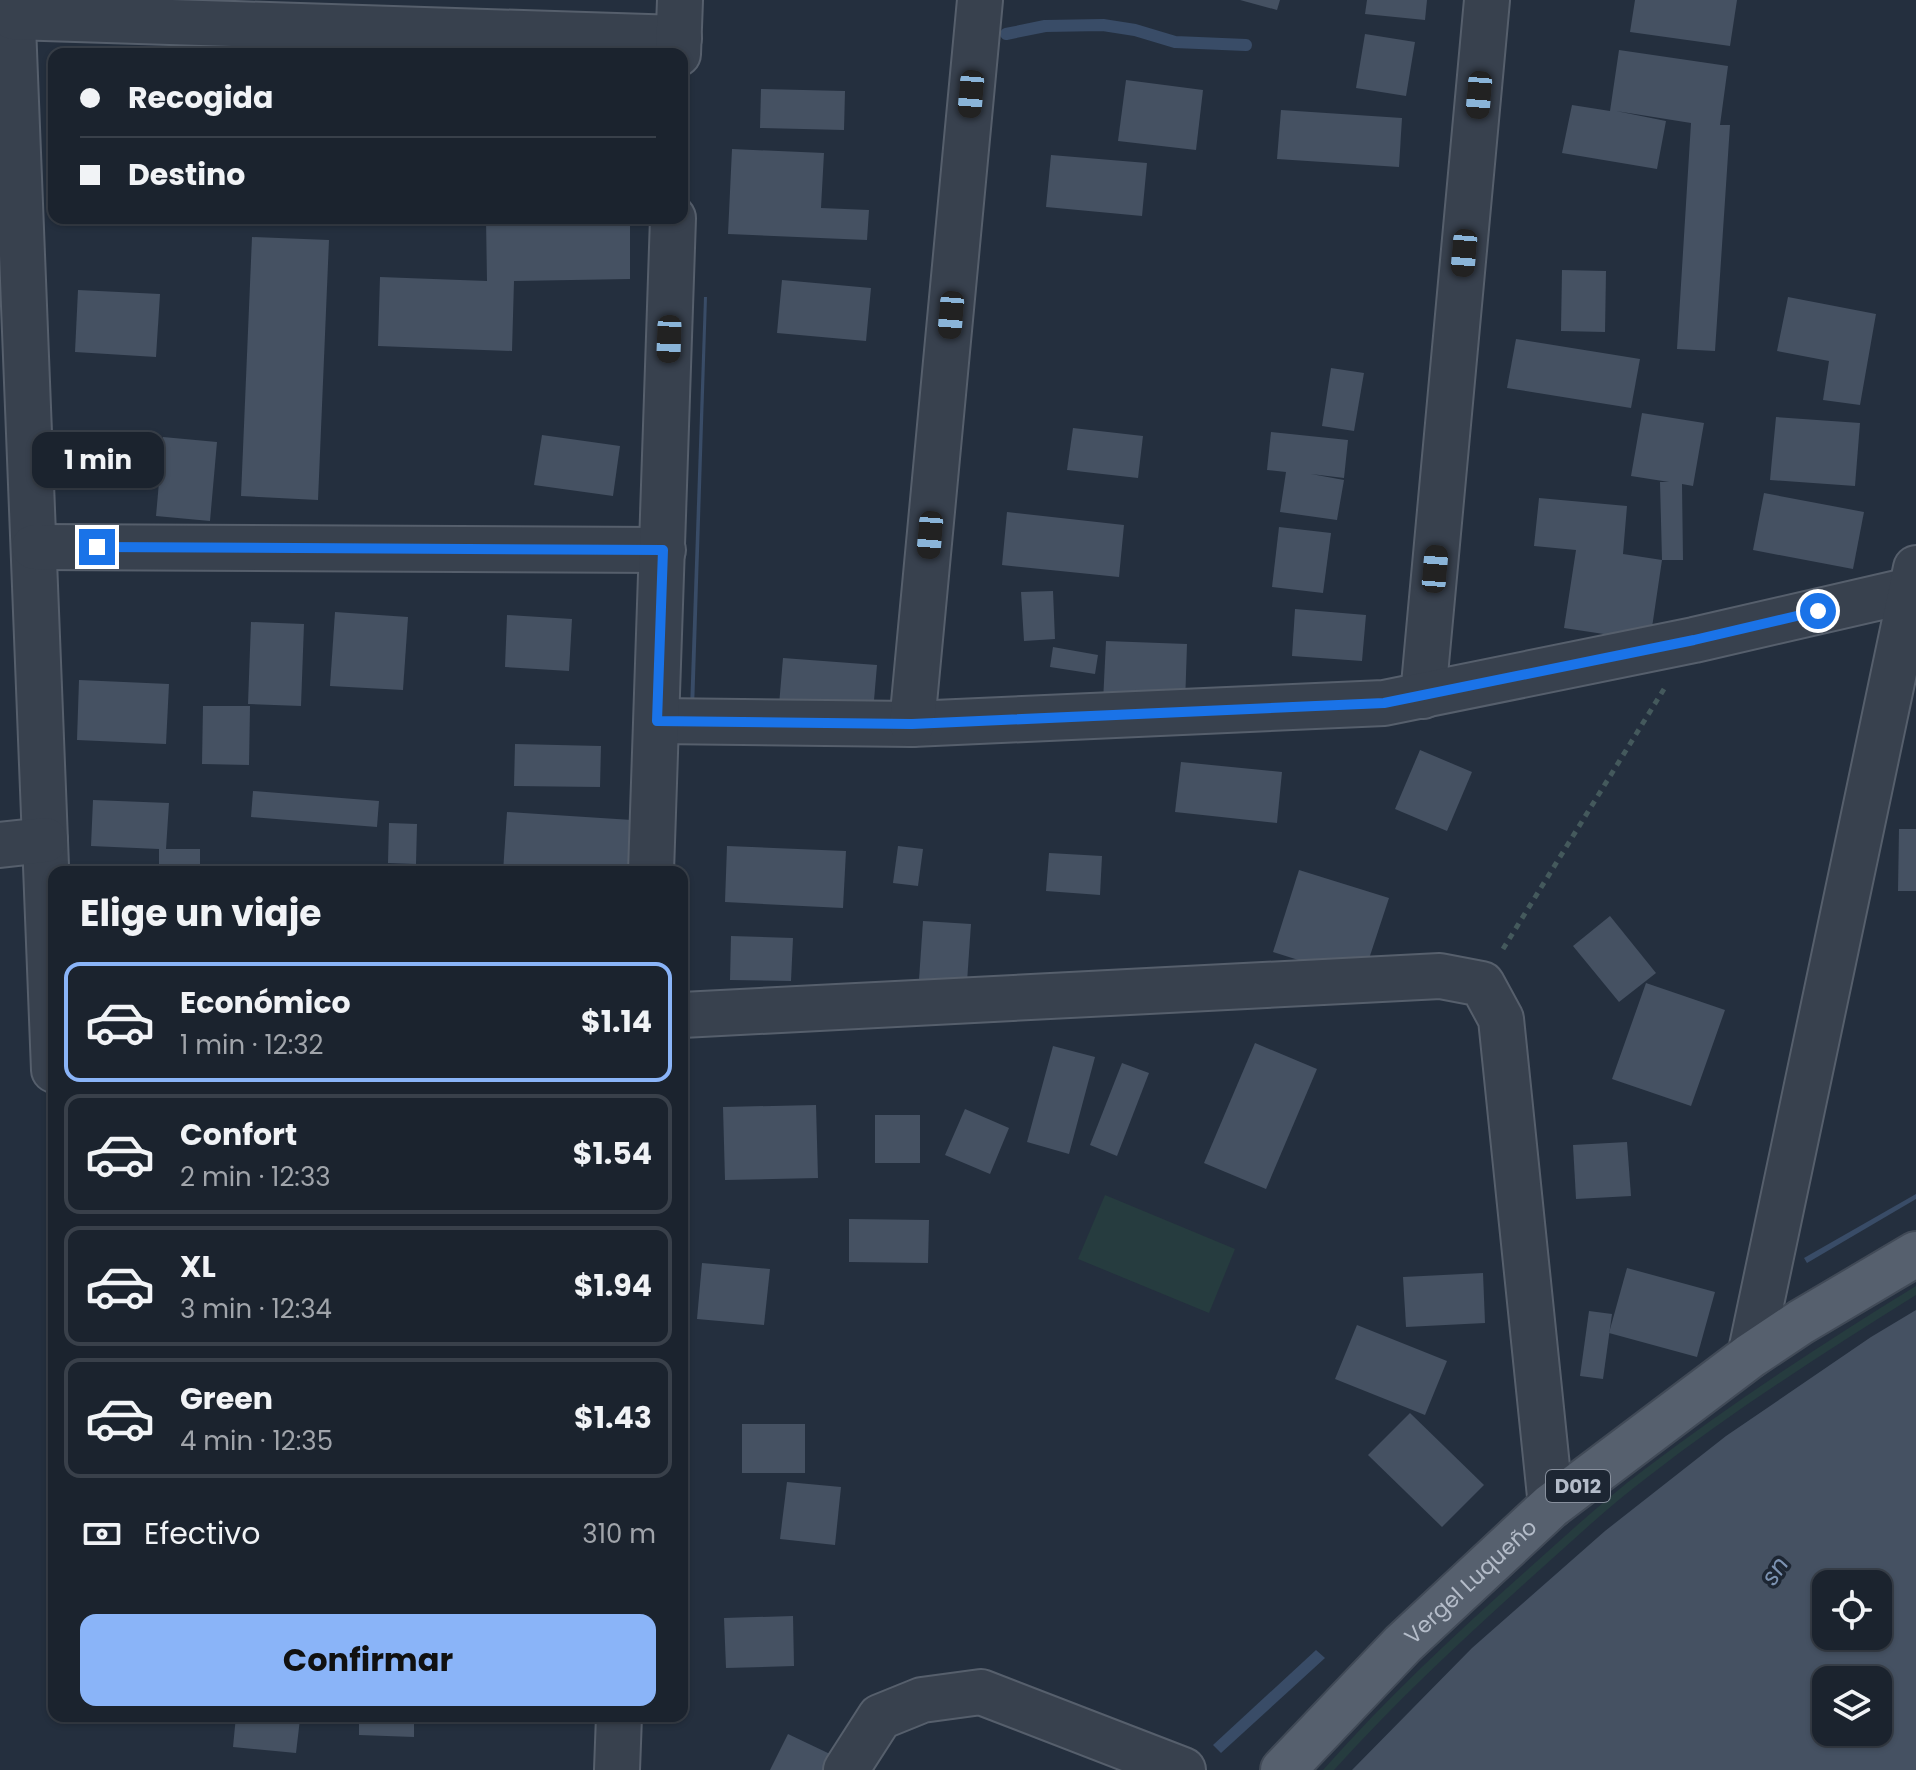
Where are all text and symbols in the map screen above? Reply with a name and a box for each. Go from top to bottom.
car [957,69,985,119]
car [1465,70,1493,120]
text: Recogida [128,76,273,119]
text: Destino [128,153,245,196]
car [1450,228,1478,278]
car [937,290,965,340]
car [656,315,682,363]
callout: 1 min [31,431,163,487]
text: 1 min [64,442,132,478]
car [916,510,944,560]
route end [79,529,115,565]
car [1421,544,1449,594]
route start [1800,593,1836,629]
text: Elige un viaje [80,888,322,939]
text: Económico [180,981,351,1024]
icon: car [84,986,156,1058]
text: $1.14 [581,1000,652,1043]
text: 1 min · 12:32 [180,1027,324,1063]
text: Confort [180,1113,297,1156]
icon: car [84,1118,156,1190]
text: $1.54 [573,1132,652,1175]
text: 2 min · 12:33 [180,1159,331,1195]
text: XL [180,1245,216,1288]
icon: car [84,1250,156,1322]
text: $1.94 [574,1264,652,1307]
text: 3 min · 12:34 [180,1291,332,1327]
text: Green [180,1377,273,1420]
icon: car [84,1382,156,1454]
text: $1.43 [574,1396,652,1439]
text: 4 min · 12:35 [180,1423,333,1459]
road number: D012 [1546,1470,1610,1502]
icon: cash [80,1512,124,1556]
text: Efectivo [144,1512,260,1555]
street label: Vergel Luqueño [1398,1512,1544,1651]
text: 310 m [582,1516,656,1552]
water label: sn [1753,1550,1796,1591]
map controls [1812,1570,1892,1746]
button: locate [1812,1570,1892,1650]
button: Confirmar [80,1614,656,1706]
button: layers [1812,1666,1892,1746]

